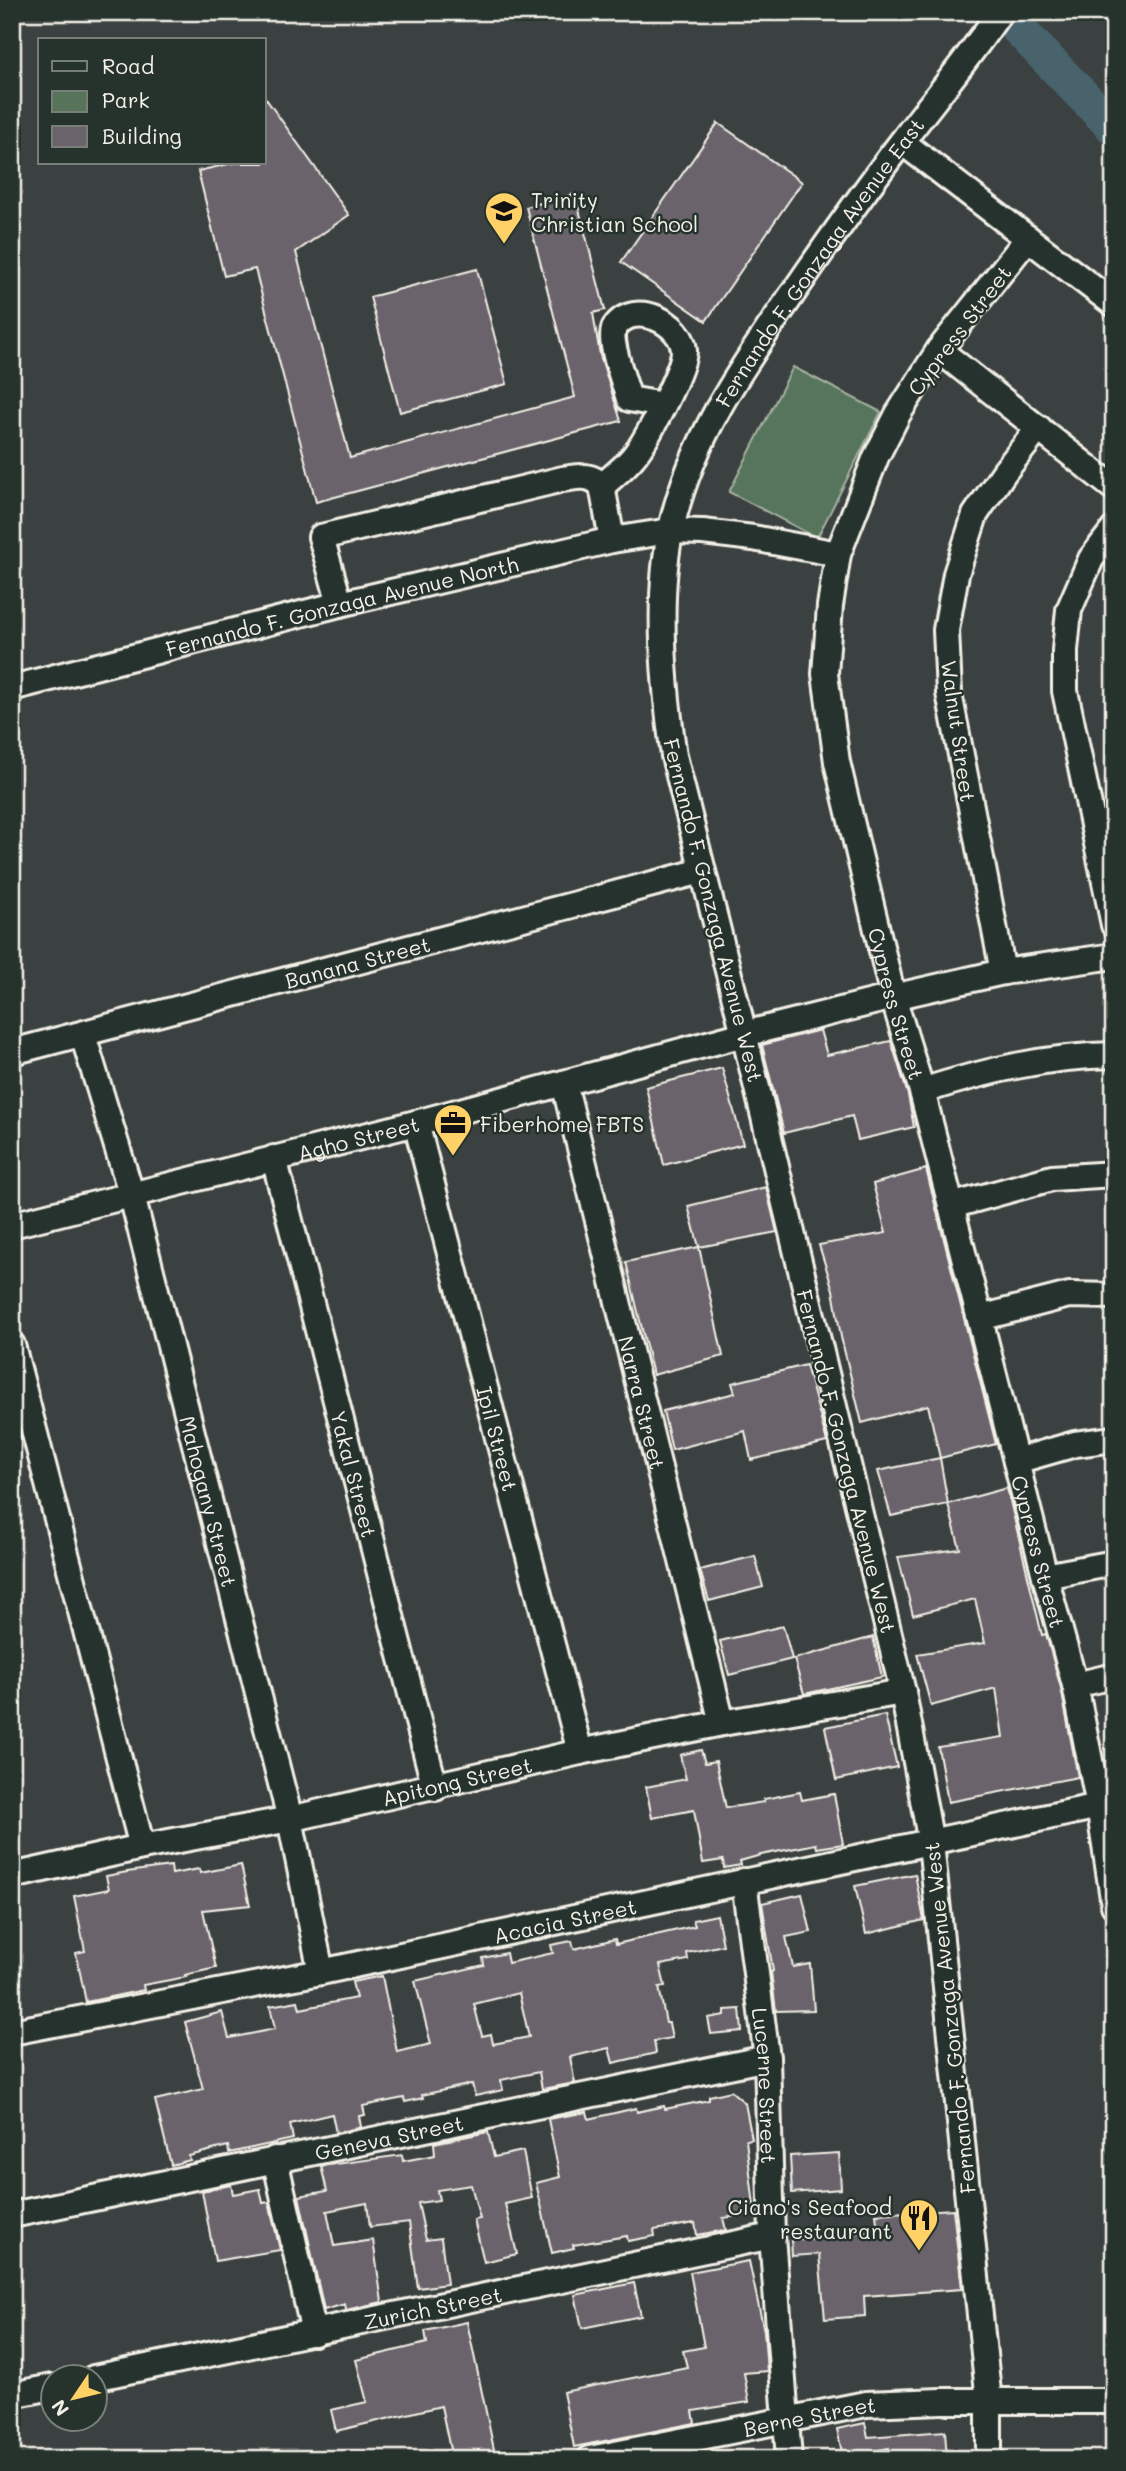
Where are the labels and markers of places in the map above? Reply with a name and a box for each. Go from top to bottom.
place label: Trinity Christian School [531,186,698,237]
school or university icon: Trinity Christian School [483,190,525,245]
office icon: Fiberhome FBTS [432,1102,474,1157]
place label: Fiberhome FBTS [480,1110,644,1137]
place label: Ciano's Seafood restaurant [728,2193,892,2244]
restaurant icon: Ciano's Seafood restaurant [898,2197,940,2252]

